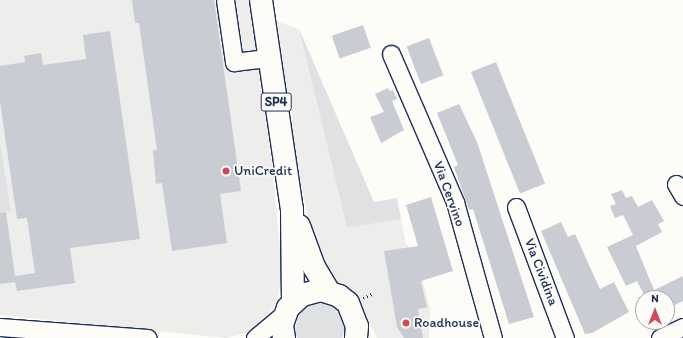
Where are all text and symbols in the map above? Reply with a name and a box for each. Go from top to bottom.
road number: SP4 [260,91,292,113]
street label: Via Cervino [429,159,469,229]
place label: UniCredit [234,163,292,179]
marker: UniCredit [221,166,231,176]
street label: Via Cividina [520,236,562,308]
north arrow [635,290,675,330]
text: N [651,292,659,305]
place label: Roadhouse [414,315,479,331]
marker: Roadhouse [401,318,411,328]

